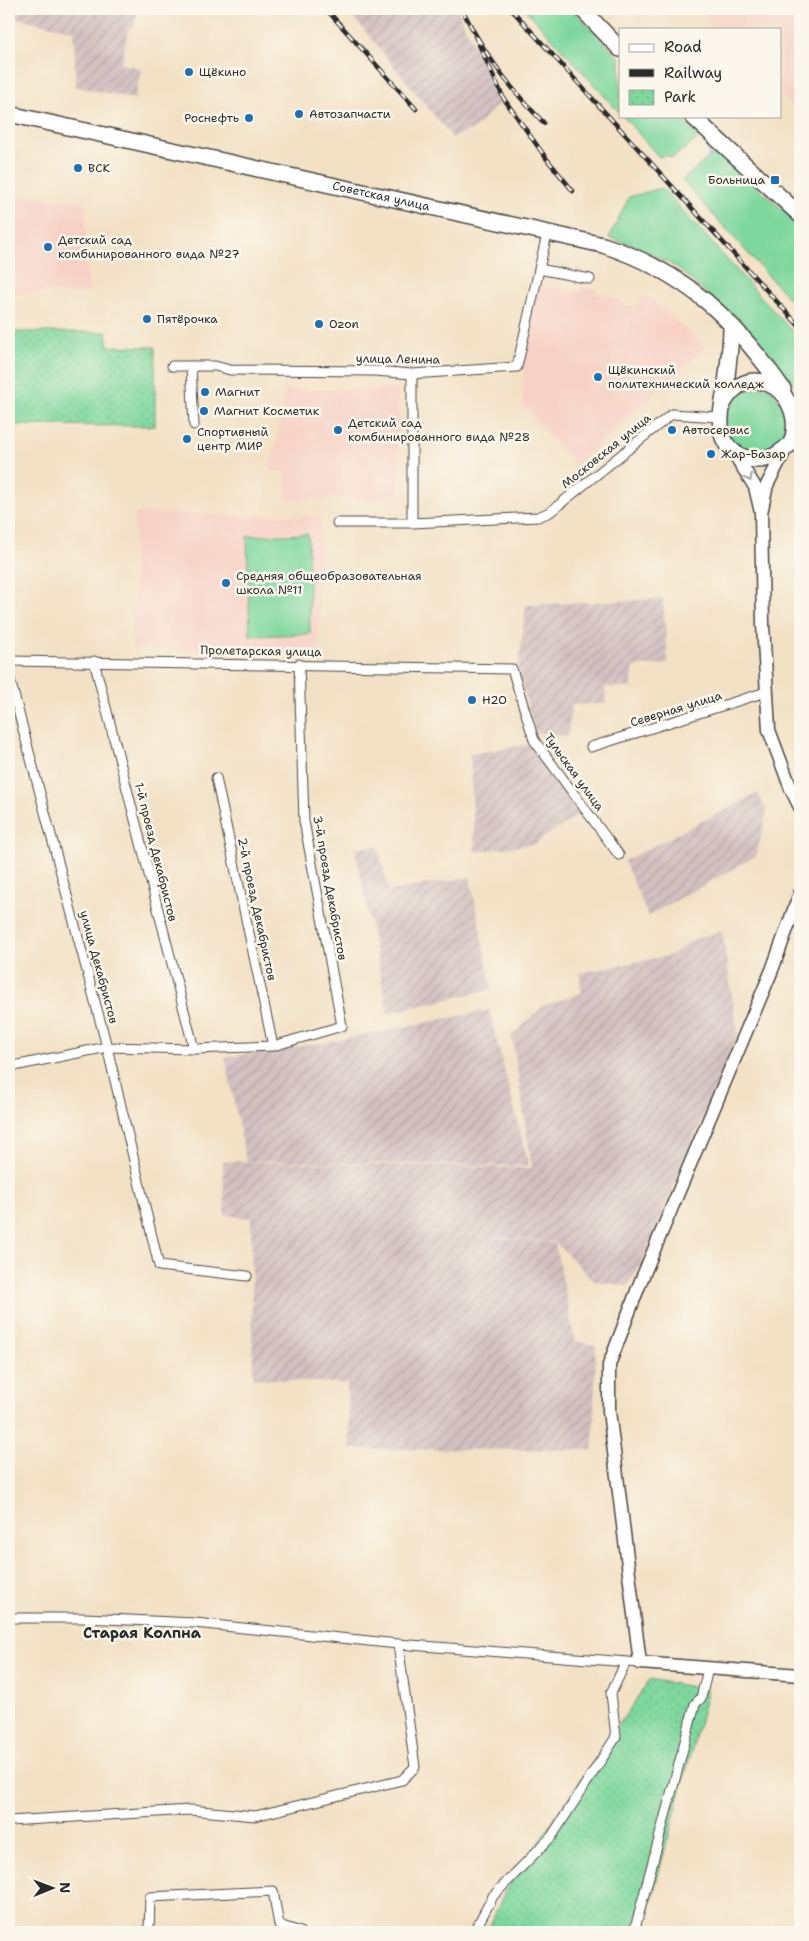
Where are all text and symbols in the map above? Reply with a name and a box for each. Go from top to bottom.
legend [619,28,782,118]
text: Road [664,37,702,57]
text: Railway [664,63,722,83]
place label: Щёкино [199,64,246,80]
marker: Щёкино [183,66,195,78]
text: Park [664,87,696,107]
place label: Автозапчасти [309,106,391,122]
marker: Автозапчасти [293,108,305,120]
place label: Роснефть [184,110,239,126]
marker: Роснефть [243,112,255,124]
place label: ВСК [88,160,110,176]
marker: ВСК [72,162,84,174]
place label: Больница [708,172,766,188]
marker: Больница [769,174,781,186]
street label: Советская улица [331,178,432,215]
place label: Детский сад комбинированного вида №27 [58,232,240,262]
marker: Детский сад комбинированного вида №27 [42,241,54,253]
place label: Пятёрочка [157,311,218,327]
marker: Пятёрочка [141,313,153,325]
place label: Ozon [329,316,359,332]
marker: Ozon [313,318,325,330]
street label: улица Ленина [356,350,441,368]
place label: Щёкинский политехнический колледж [608,362,764,392]
marker: Щёкинский политехнический колледж [592,371,604,383]
place label: Магнит [215,384,261,400]
marker: Магнит [199,386,211,398]
place label: Магнит Косметик [214,403,320,419]
marker: Магнит Косметик [198,405,210,417]
street label: Московская улица [558,410,655,492]
place label: Детский сад комбинированного вида №28 [348,415,530,445]
place label: Автосервис [682,422,750,438]
place label: Спортивный центр МИР [197,424,269,454]
marker: Детский сад комбинированного вида №28 [332,424,344,436]
marker: Автосервис [666,424,678,436]
marker: Спортивный центр МИР [181,433,193,445]
place label: Жар-Базар [721,446,786,462]
marker: Жар-Базар [705,448,717,460]
one-way arrow [743,472,753,481]
place label: Средняя общеобразовательная школа №11 [236,568,422,598]
marker: Средняя общеобразовательная школа №11 [220,577,232,589]
street label: Пролетарская улица [200,642,322,660]
street label: Северная улица [628,687,724,731]
place label: Н2О [482,692,507,708]
marker: Н2О [466,694,478,706]
street label: Тульская улица [540,730,608,814]
street label: 1-й проезд Декабристов [131,781,181,923]
street label: 3-й проезд Декабристов [309,815,351,961]
street label: 2-й проезд Декабристов [234,836,280,982]
street label: улица Декабристов [76,909,122,1025]
district label: Старая Колпна [83,1623,202,1643]
north arrow [28,1864,78,1914]
text: N [56,1882,74,1893]

